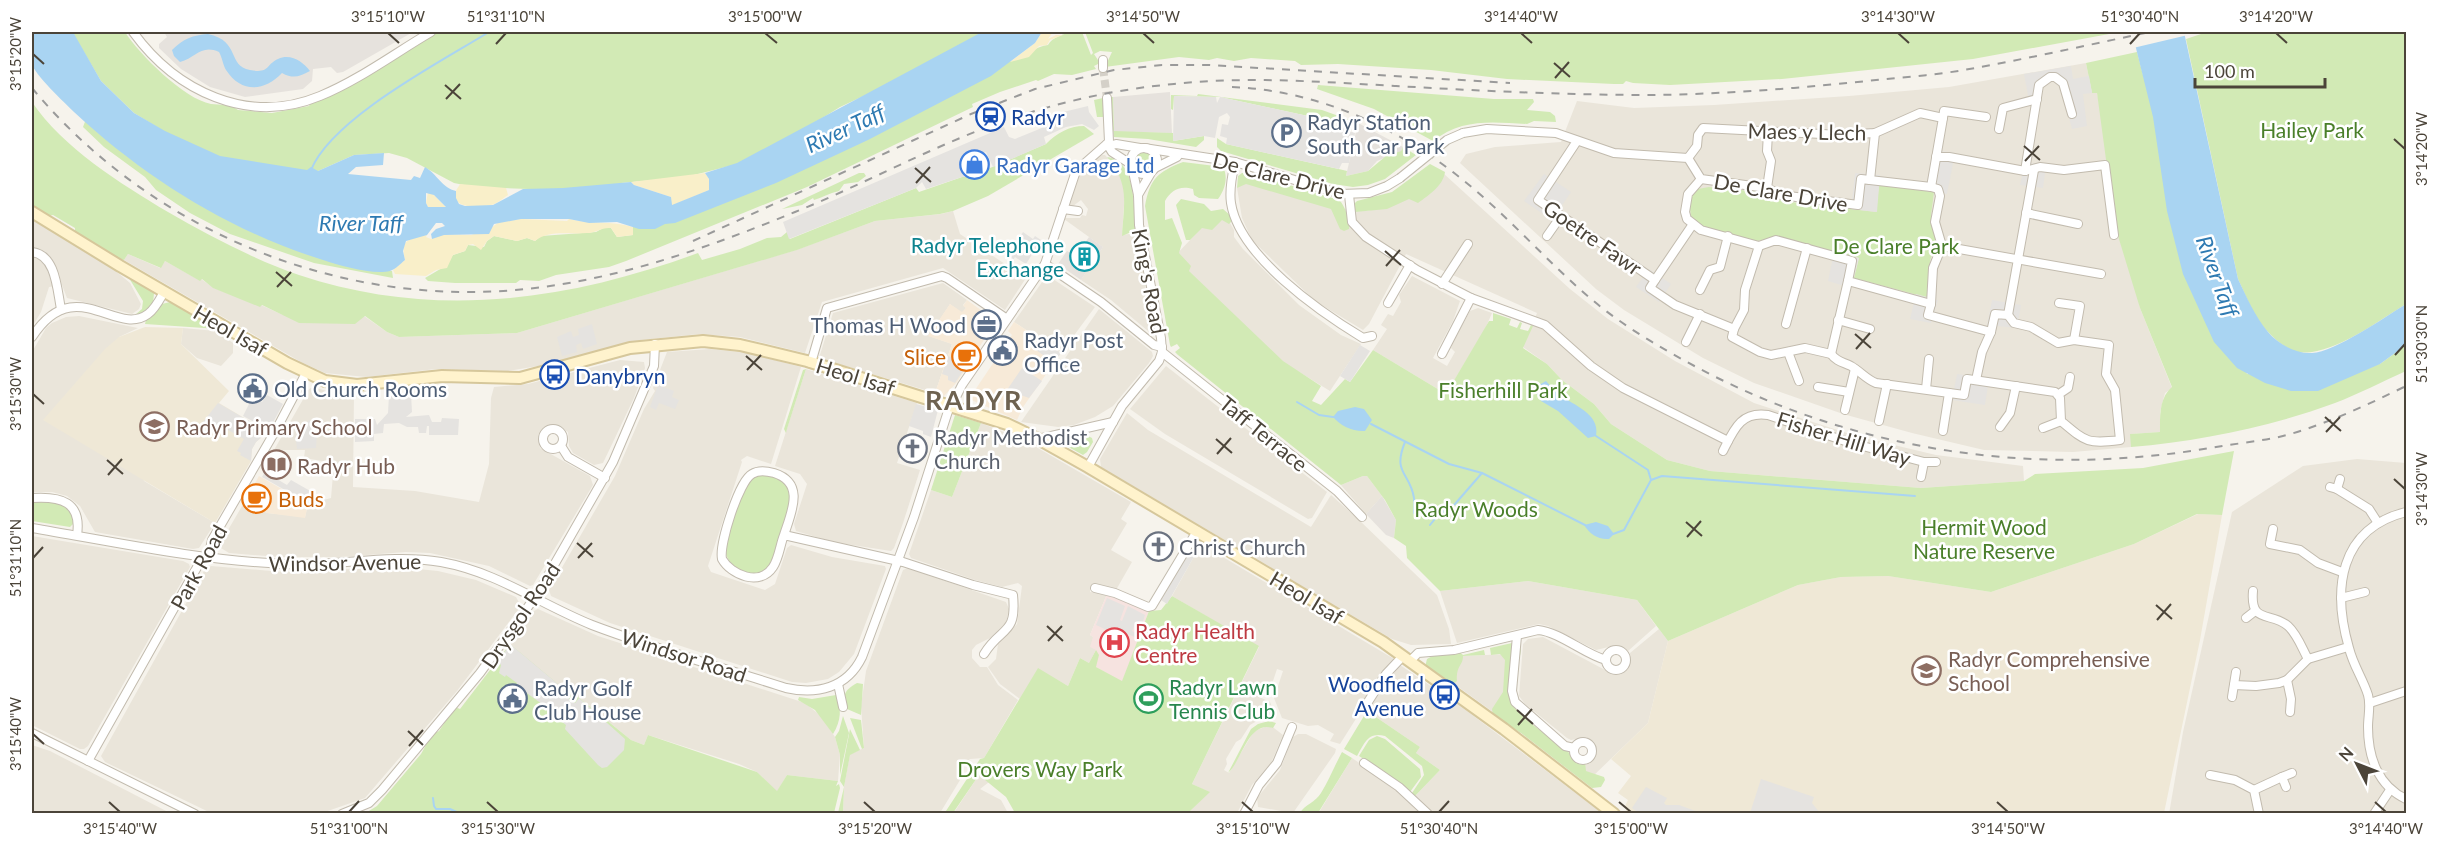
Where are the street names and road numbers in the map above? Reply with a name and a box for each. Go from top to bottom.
street label: Maes y Llech [1747,117,1867,145]
street label: De Clare Drive [1210,146,1348,204]
street label: De Clare Drive [1712,168,1850,216]
street label: Goetre Fawr [1539,194,1647,280]
street label: King's Road [1128,226,1172,336]
street label: Heol Isaf [190,299,273,361]
street label: Heol Isaf [813,352,899,400]
street label: Taff Terrace [1215,390,1313,476]
street label: Fisher Hill Way [1774,406,1914,470]
street label: Park Road [165,520,231,614]
street label: Windsor Avenue [268,548,422,576]
street label: Drysgol Road [475,557,565,673]
street label: Heol Isaf [1266,565,1349,629]
street label: Windsor Road [618,623,750,687]

